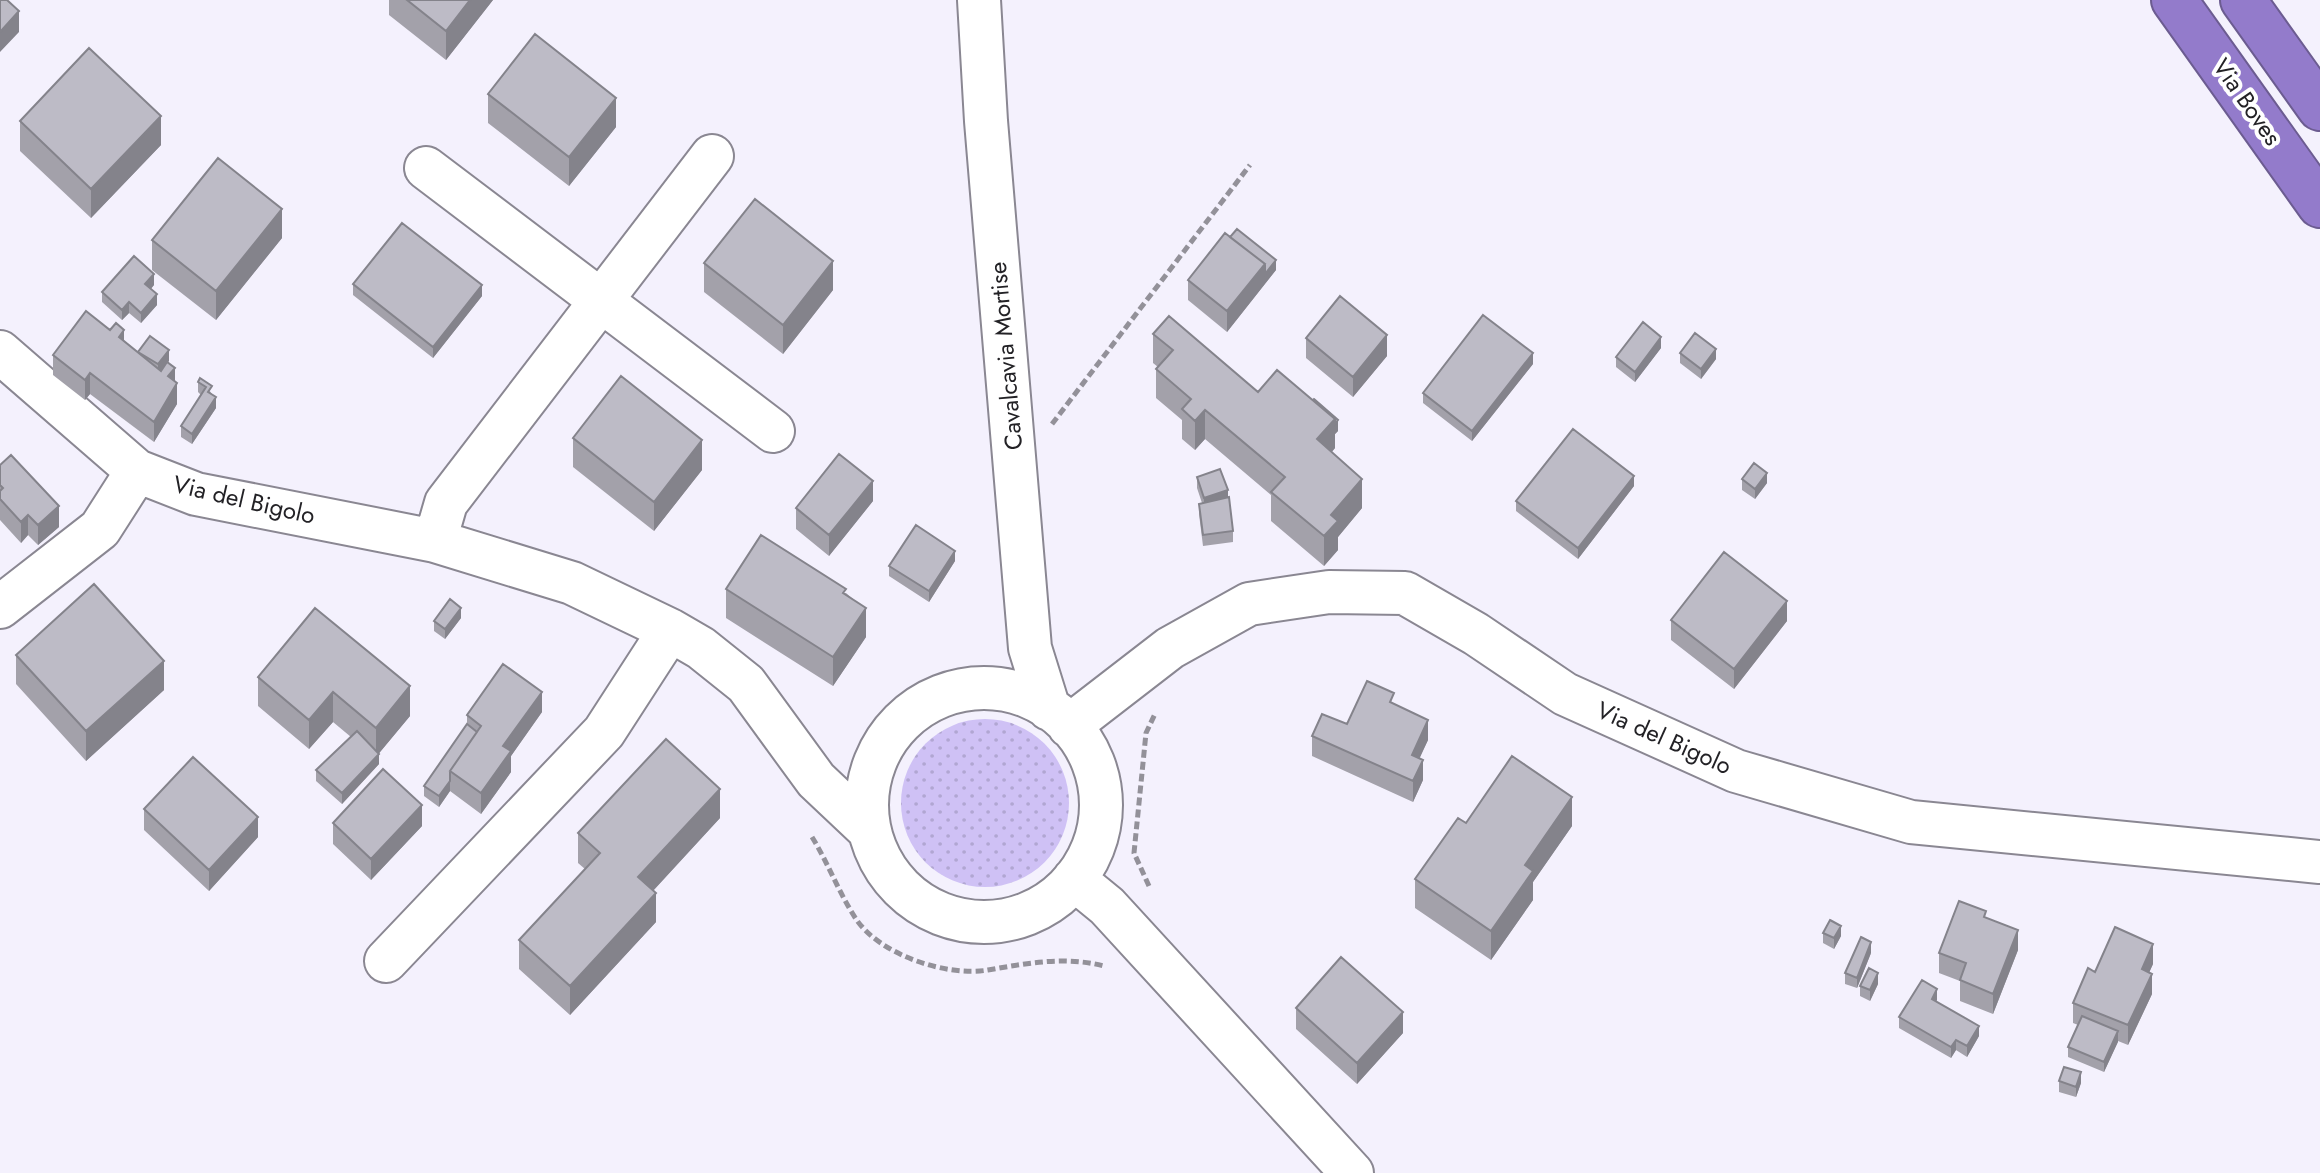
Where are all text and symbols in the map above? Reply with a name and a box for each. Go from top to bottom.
street label: Via Boves [2205,51,2290,152]
street label: Cavalcavia Mortise [980,261,1031,452]
street label: Via del Bigolo [170,466,319,533]
street label: Via del Bigolo [1591,692,1737,783]

